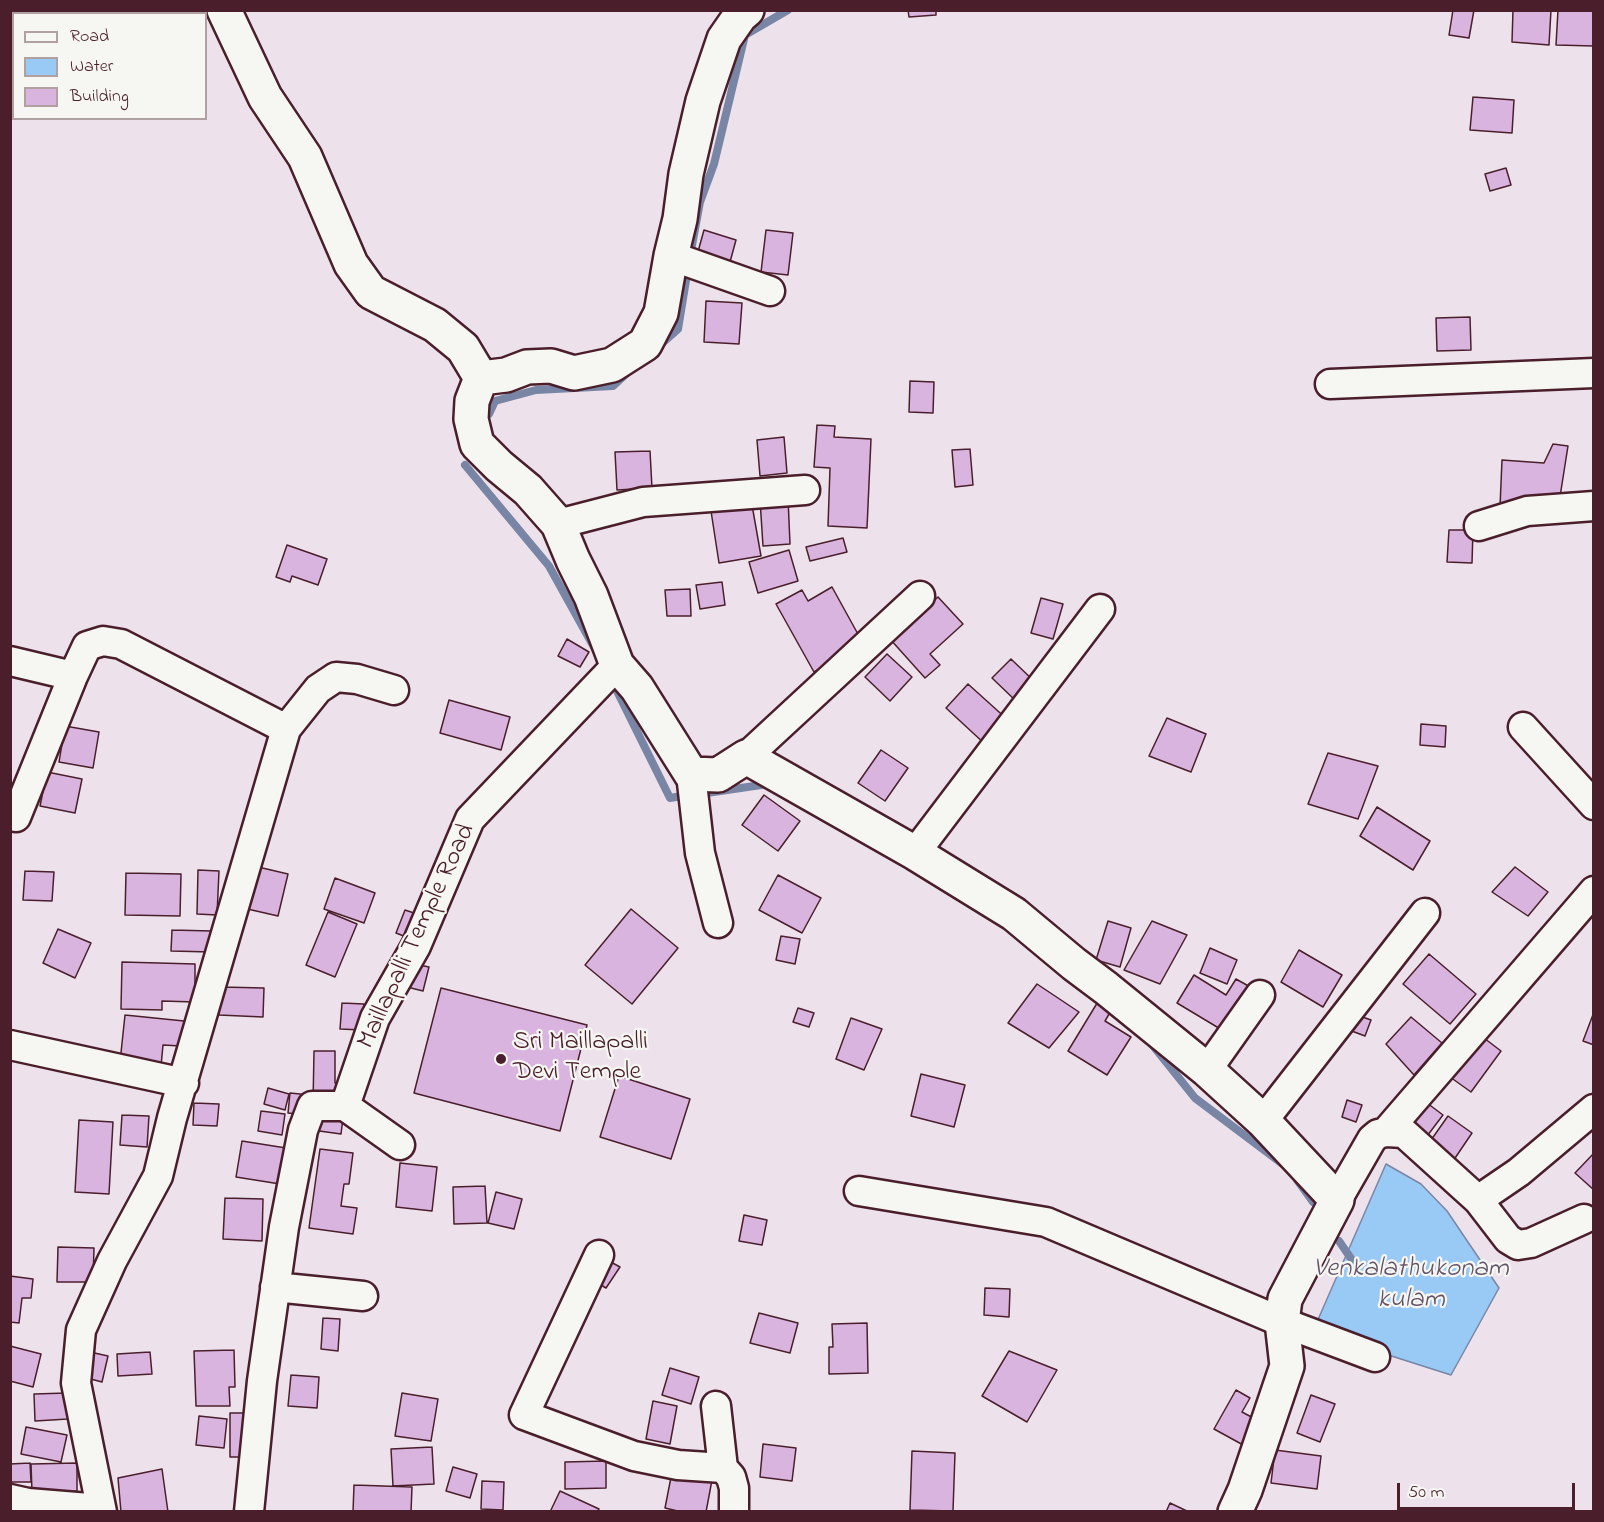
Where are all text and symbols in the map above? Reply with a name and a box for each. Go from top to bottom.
legend [12,12,207,120]
text: Road [70,24,109,50]
text: Water [70,54,113,80]
text: Building [70,84,129,110]
street label: Maillapalli Temple Road [352,820,484,1054]
place label: Sri Maillapalli Devi Temple [513,1028,648,1090]
marker: Sri Maillapalli Devi Temple [494,1052,508,1066]
water label: Venkalathukonam kulam [1313,1255,1509,1318]
scale bar [1400,1471,1578,1509]
text: 50 m [1408,1480,1445,1506]

